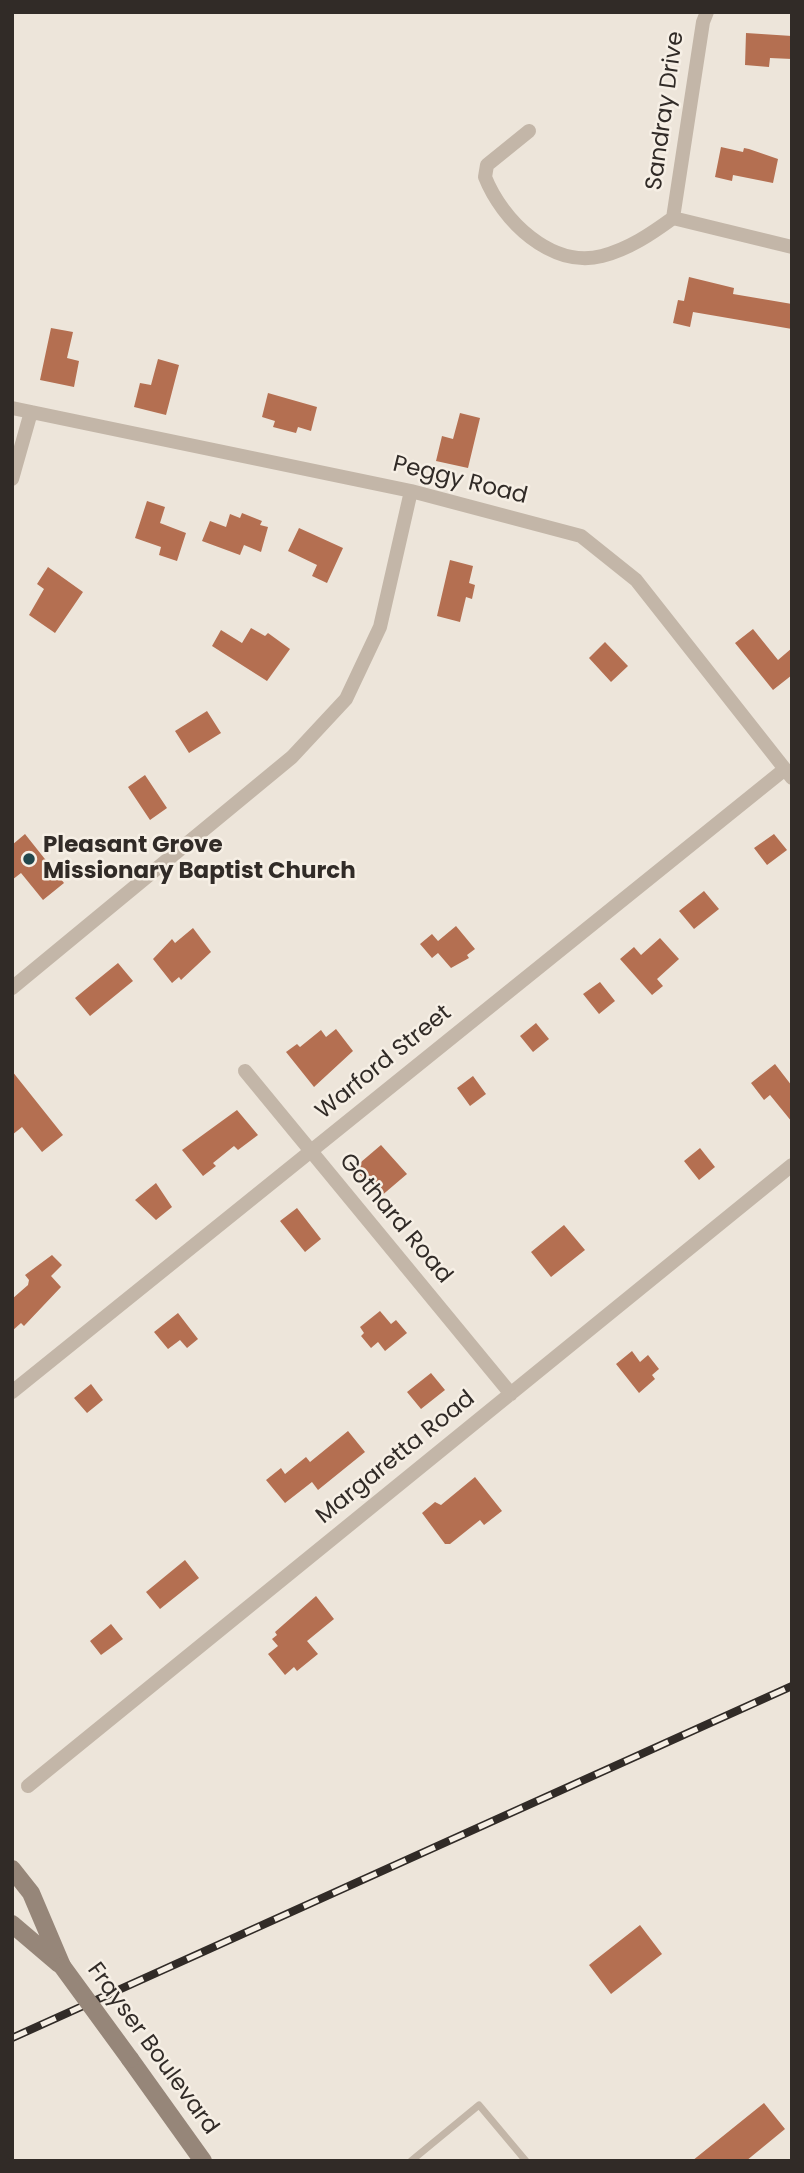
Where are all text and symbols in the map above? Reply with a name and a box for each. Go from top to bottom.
street label: Sandray Drive [641,30,691,192]
street label: Peggy Road [390,451,530,511]
place label: Pleasant Grove Missionary Baptist Church [43,832,356,886]
marker: Pleasant Grove Missionary Baptist Church [21,851,37,867]
street label: Warford Street [311,1000,457,1126]
street label: Gothard Road [333,1148,457,1290]
street label: Margaretta Road [311,1386,481,1530]
street label: Frayser Boulevard [80,1958,224,2140]

